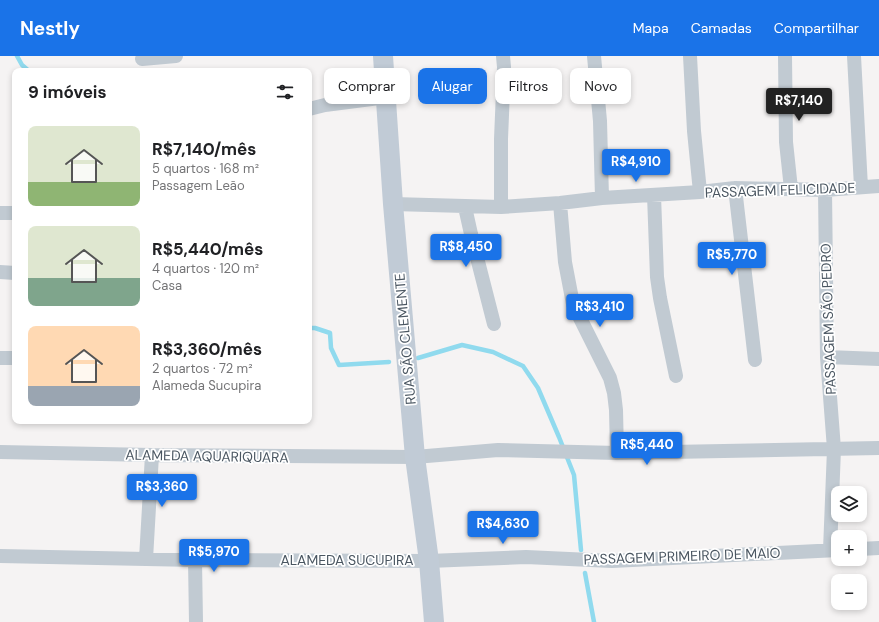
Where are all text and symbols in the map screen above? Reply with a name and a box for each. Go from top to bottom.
text: Nestly [20,16,80,41]
text: Mapa [633,19,669,37]
text: Camadas [691,19,752,37]
text: Compartilhar [774,19,859,37]
chip: Comprar [324,68,410,104]
chip: Alugar [418,68,487,104]
chip: Filtros [495,68,562,104]
chip: Novo [570,68,631,104]
text: 9 imóveis [28,81,107,103]
icon: filters [274,81,296,103]
pin: R$7,140 [762,88,836,122]
text: R$7,140 [775,92,823,109]
text: R$7,140/mês [152,138,256,160]
icon: home [60,142,108,190]
pin: R$4,910 [599,149,673,183]
text: R$4,910 [611,153,661,170]
text: 5 quartos · 168 m² [152,160,259,177]
text: Passagem Leão [152,177,245,194]
street label: PASSAGEM FELICIDADE [705,178,856,202]
pin: R$8,450 [429,234,503,268]
text: R$5,440/mês [152,238,263,260]
text: R$8,450 [439,238,493,255]
icon: home [60,242,108,290]
pin: R$5,770 [695,242,769,276]
street label: PASSAGEM SÃO PEDRO [816,243,840,395]
text: R$5,770 [707,246,757,263]
text: 4 quartos · 120 m² [152,260,259,277]
street label: RUA SÃO CLEMENTE [390,272,420,406]
text: Casa [152,277,182,294]
pin: R$3,410 [563,294,637,328]
text: R$3,410 [575,298,625,315]
text: R$3,360/mês [152,338,262,360]
icon: home [60,342,108,390]
text: 2 quartos · 72 m² [152,360,253,377]
text: Alameda Sucupira [152,377,261,394]
pin: R$5,440 [610,432,684,466]
text: R$5,440 [620,436,674,453]
street label: ALAMEDA AQUARIQUARA [125,446,289,466]
pin: R$3,360 [125,474,199,508]
text: R$3,360 [136,478,188,495]
map controls [831,486,867,610]
button: layers [831,486,867,522]
pin: R$4,630 [466,511,540,545]
text: R$4,630 [477,515,529,532]
button: + [831,530,867,566]
pin: R$5,970 [177,539,251,573]
text: R$5,970 [188,543,240,560]
street label: PASSAGEM PRIMEIRO DE MAIO [583,544,781,568]
street label: ALAMEDA SUCUPIRA [280,551,414,569]
button: − [831,574,867,610]

